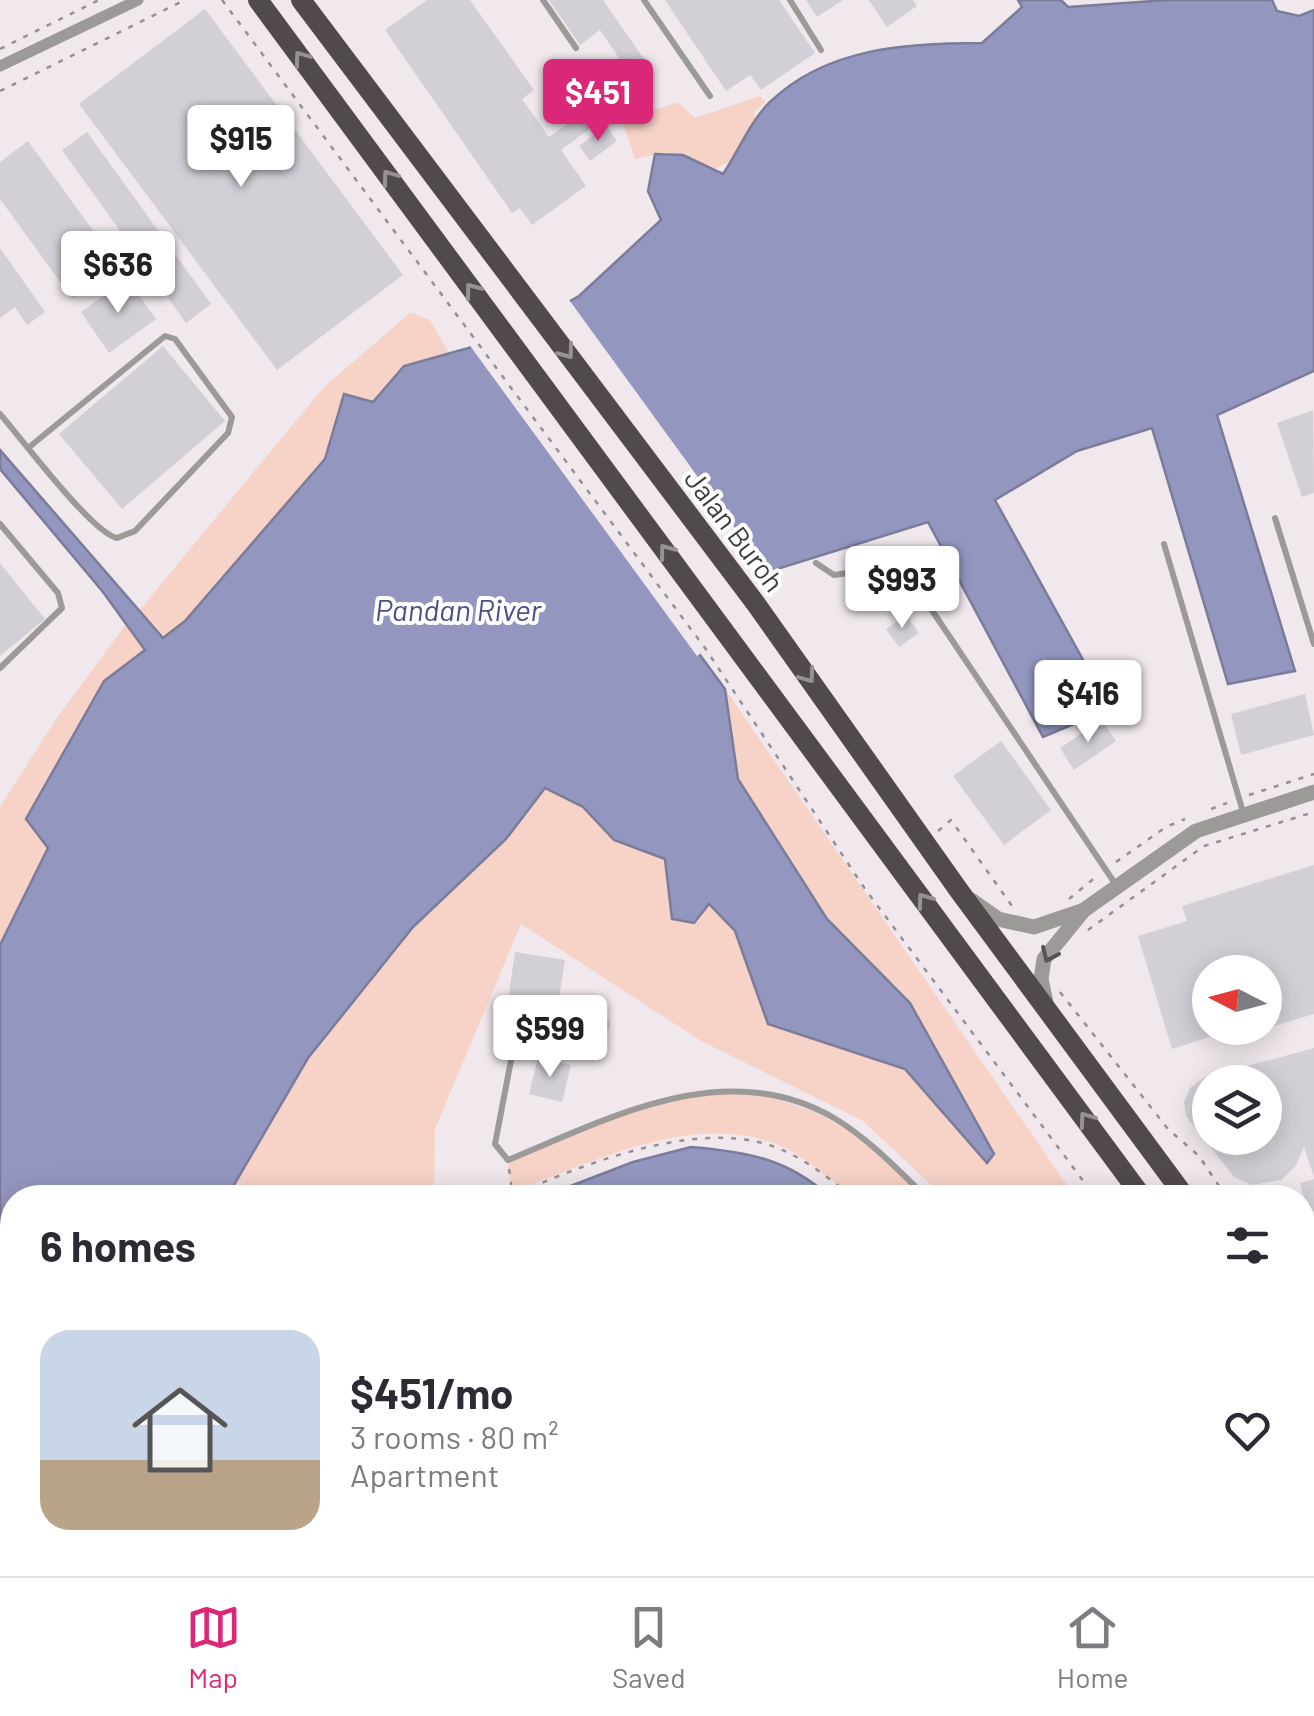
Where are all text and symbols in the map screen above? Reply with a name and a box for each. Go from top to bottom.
one-way arrow [295,51,312,69]
pin: $451 [539,59,657,144]
text: $451 [565,72,631,110]
pin: $915 [182,105,300,190]
text: $915 [209,118,273,156]
one-way arrow [383,170,400,188]
pin: $636 [59,231,177,316]
text: $636 [83,244,153,282]
one-way arrow [467,283,484,301]
one-way arrow [556,341,573,359]
street label: Jalan Buroh [678,462,792,598]
one-way arrow [660,543,678,562]
pin: $993 [843,546,961,631]
text: $993 [867,559,937,597]
water label: Pandan River [375,591,543,627]
pin: $416 [1029,660,1147,745]
one-way arrow [796,665,814,683]
text: $416 [1056,673,1120,711]
one-way arrow [918,893,935,911]
one-way arrow [1041,945,1061,963]
north arrow [1192,955,1282,1045]
map controls [1192,955,1282,1155]
pin: $599 [491,995,609,1080]
text: $599 [515,1008,585,1046]
button: layers [1192,1065,1282,1155]
one-way arrow [1080,1112,1097,1130]
icon: filters [1220,1218,1275,1273]
text: 6 homes [40,1220,196,1270]
text: $451/mo [350,1367,513,1417]
icon: home [120,1370,240,1490]
icon: heart [1220,1403,1275,1458]
text: 3 rooms · 80 m² [350,1417,559,1455]
text: Apartment [350,1455,499,1493]
tab: Map [186,1600,241,1694]
tab: Saved [612,1600,686,1694]
tab: Home [1057,1600,1128,1694]

